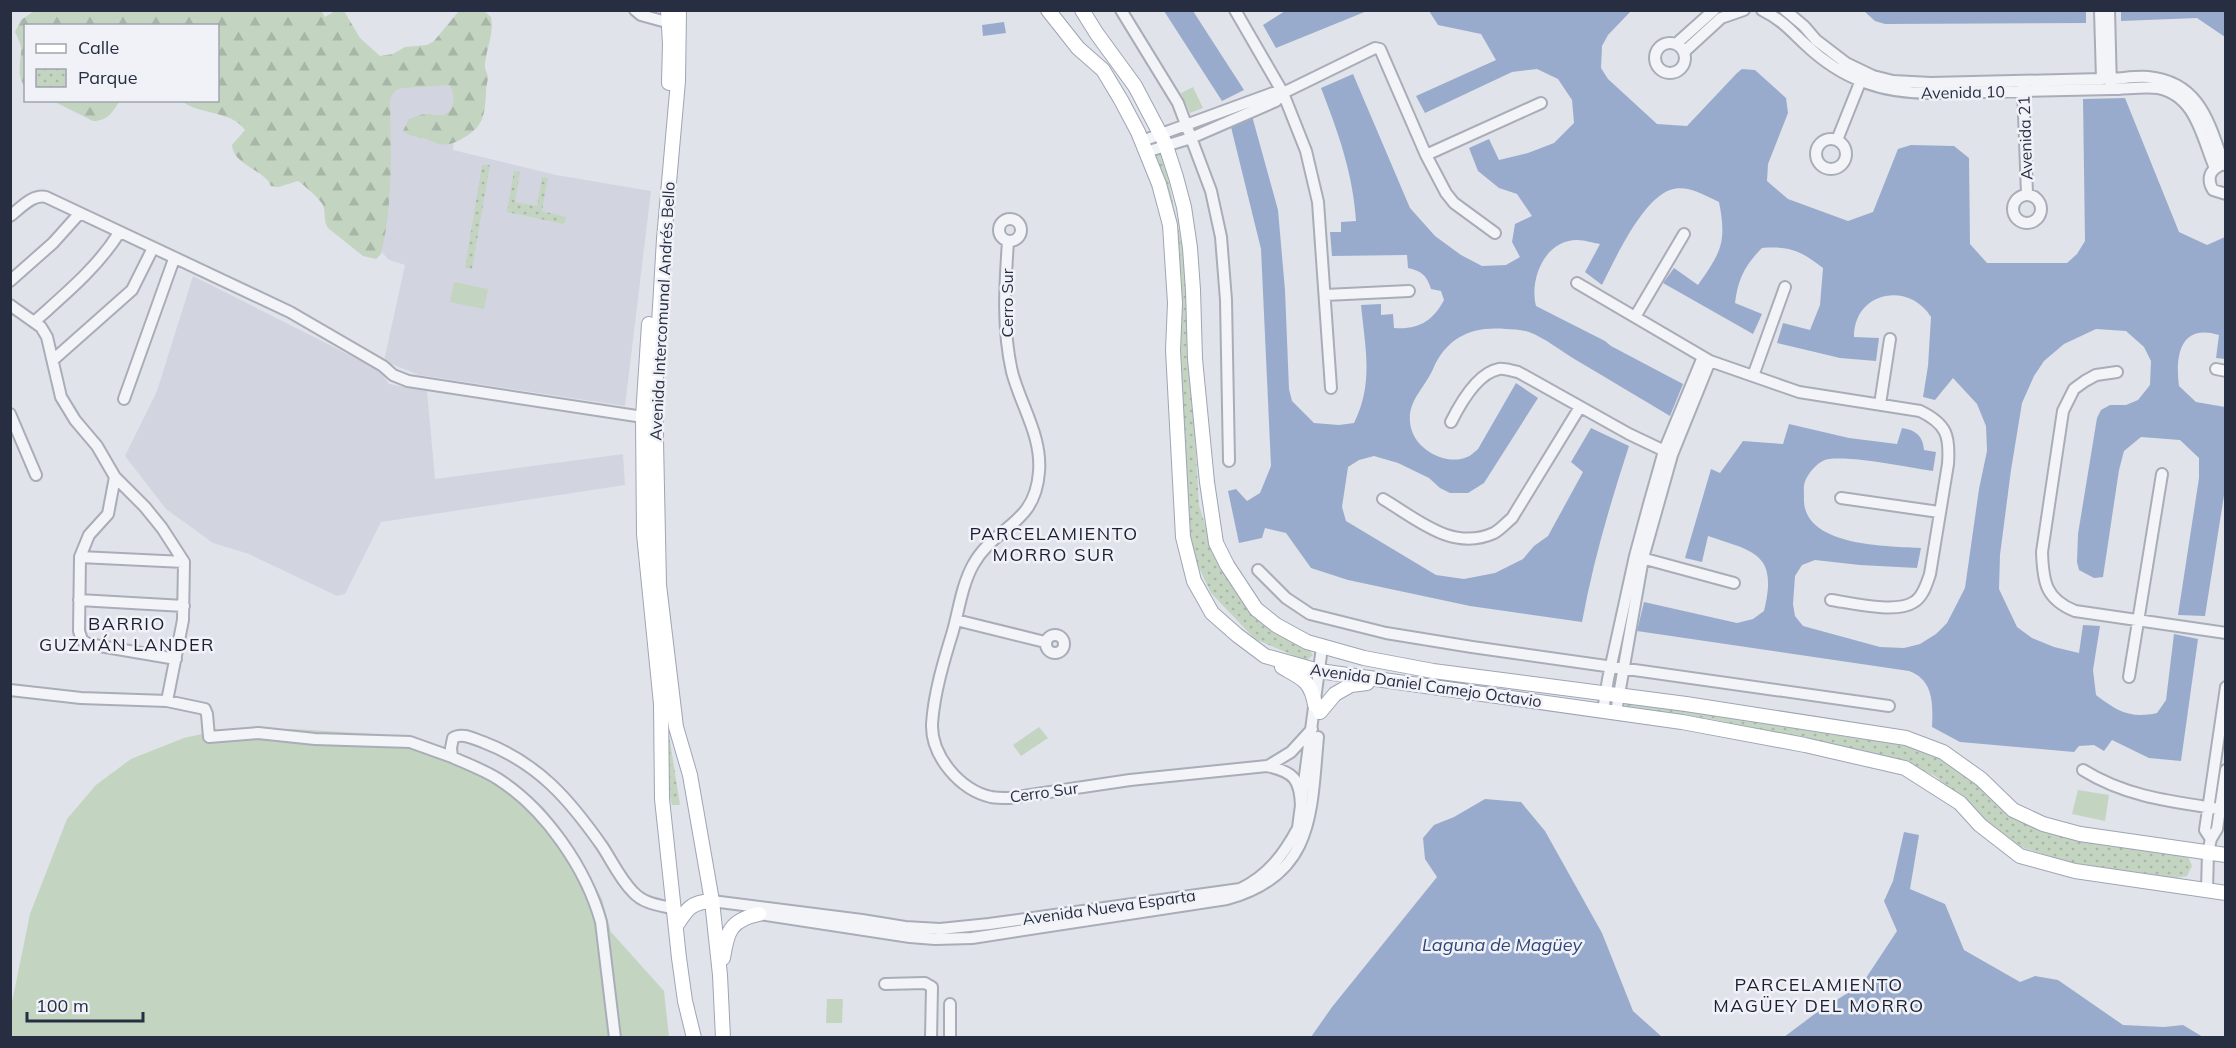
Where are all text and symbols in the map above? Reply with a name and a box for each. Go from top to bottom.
legend [24,24,219,102]
text: Calle [78,36,119,59]
text: Parque [78,66,137,89]
street label: Avenida 10 [1921,81,2005,103]
street label: Avenida 21 [2014,96,2036,180]
street label: Avenida Intercomunal Andrés Bello [645,181,679,441]
street label: Cerro Sur [997,268,1017,337]
district label: PARCELAMIENTO MORRO SUR [969,522,1139,566]
district label: BARRIO GUZMÁN LANDER [39,612,215,656]
street label: Avenida Daniel Camejo Octavio [1309,659,1543,711]
street label: Cerro Sur [1008,777,1080,807]
street label: Avenida Nueva Esparta [1021,885,1197,929]
water label: Laguna de Magüey [1422,933,1583,956]
district label: PARCELAMIENTO MAGÜEY DEL MORRO [1713,973,1925,1017]
scale bar [27,985,142,1023]
text: 100 m [36,994,89,1017]

